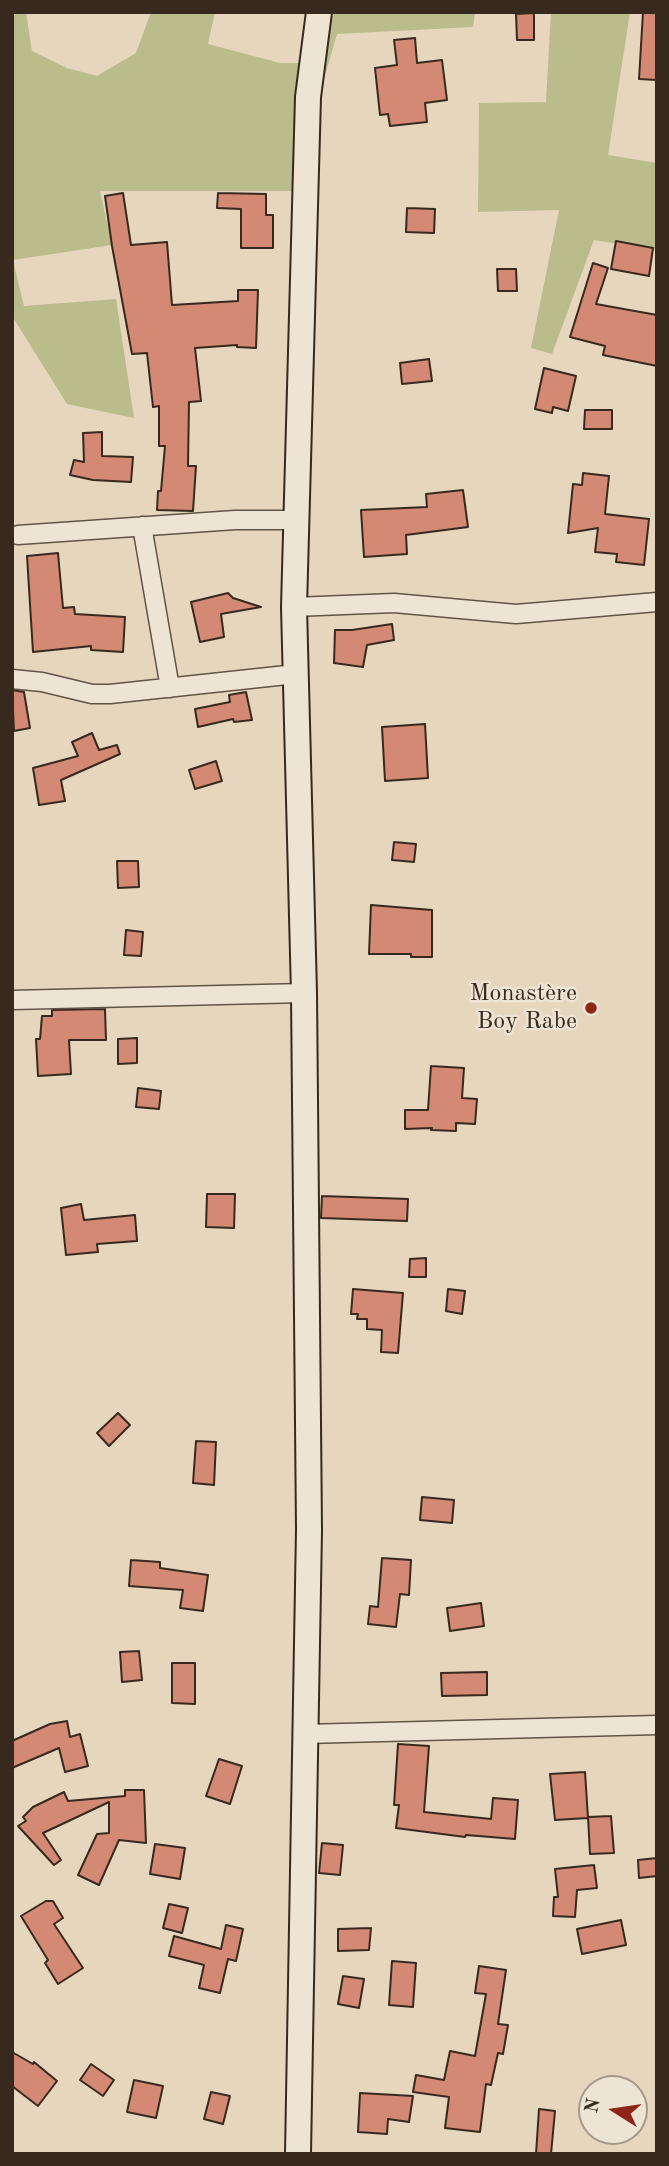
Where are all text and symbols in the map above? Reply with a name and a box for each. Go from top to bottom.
place label: Monastère Boy Rabe [469,980,577,1036]
marker: Monastère Boy Rabe [583,1000,599,1016]
north arrow [578,2075,648,2145]
text: N [583,2097,605,2115]

